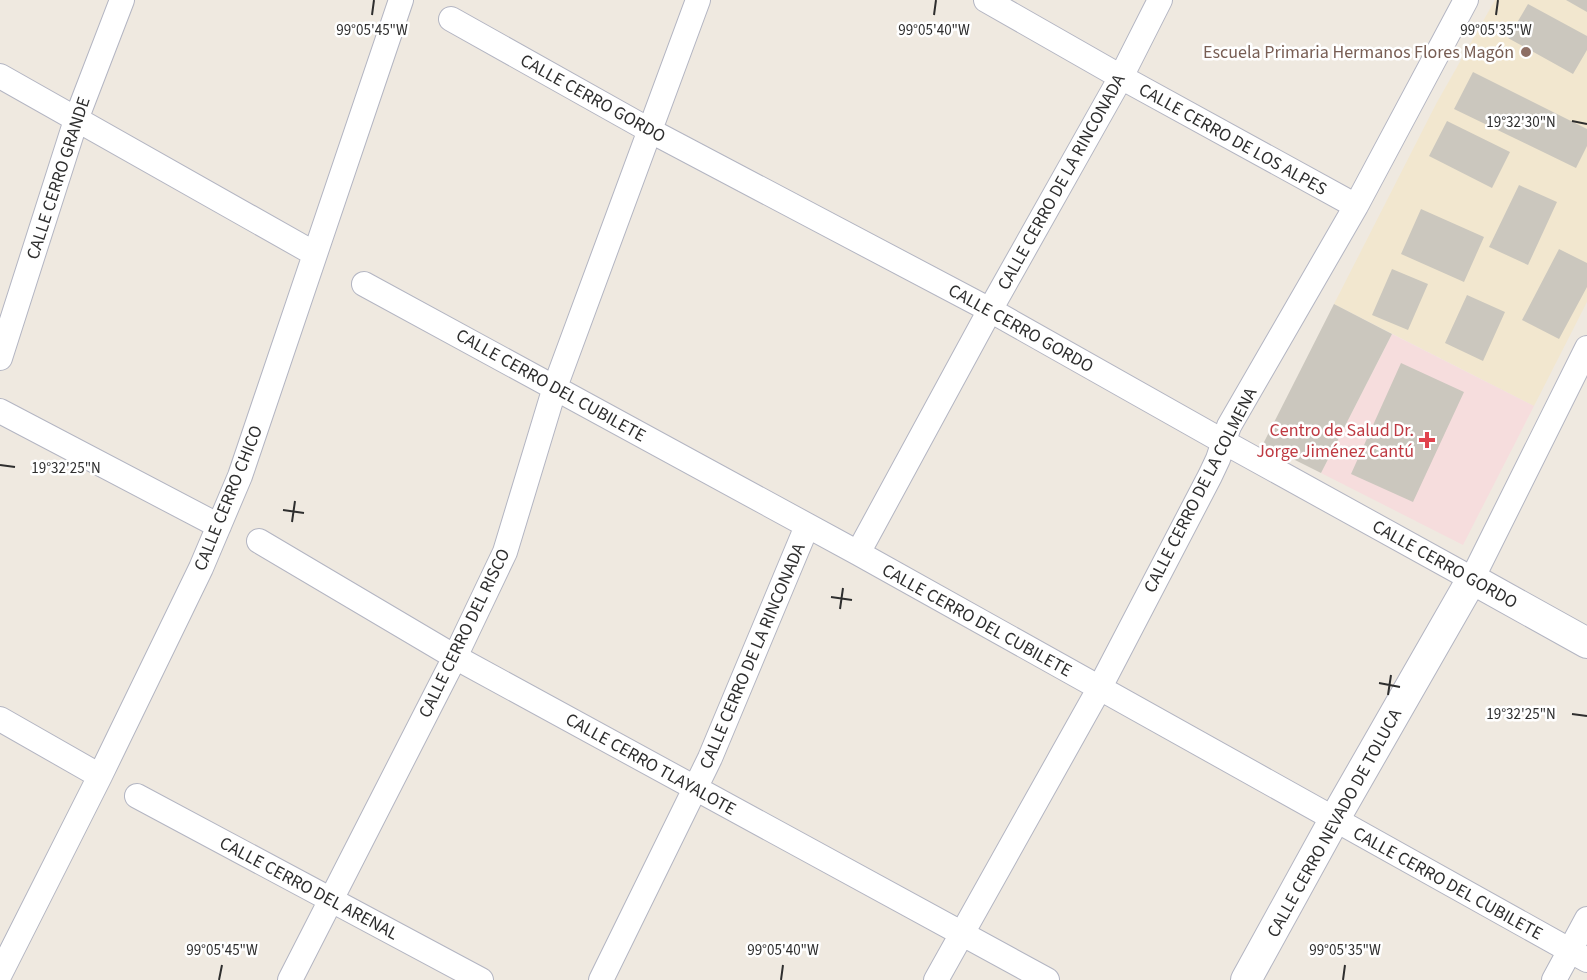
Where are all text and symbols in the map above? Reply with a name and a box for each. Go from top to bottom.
text: 99°05'45"W [336,20,408,41]
text: 99°05'40"W [898,20,970,41]
text: 99°05'35"W [1460,20,1532,41]
place label: Escuela Primaria Hermanos Flores Magón [1203,40,1514,65]
marker: Escuela Primaria Hermanos Flores Magón [1519,45,1533,59]
street label: CALLE CERRO GORDO [516,48,670,149]
street label: CALLE CERRO DE LA RINCONADA [992,70,1131,295]
street label: CALLE CERRO DE LOS ALPES [1134,77,1331,202]
street label: CALLE CERRO GRANDE [20,94,97,263]
text: 19°32'30"N [1486,112,1556,133]
street label: CALLE CERRO GORDO [944,278,1098,379]
street label: CALLE CERRO DEL CUBILETE [451,323,650,448]
street label: CALLE CERRO DE LA COLMENA [1138,383,1263,597]
place label: Centro de Salud Dr. Jorge Jiménez Cantú [1256,418,1414,464]
street label: CALLE CERRO CHICO [188,422,269,575]
marker: Centro de Salud Dr. Jorge Jiménez Cantú [1418,431,1436,449]
text: 19°32'25"N [31,458,101,479]
street label: CALLE CERRO GORDO [1368,514,1522,615]
street label: CALLE CERRO DE LA RINCONADA [693,539,812,773]
street label: CALLE CERRO DEL RISCO [413,544,516,722]
street label: CALLE CERRO DEL CUBILETE [877,558,1076,683]
street label: CALLE CERRO NEVADO DE TOLUCA [1261,704,1408,942]
text: 19°32'25"N [1486,704,1556,725]
street label: CALLE CERRO TLAYALOTE [561,707,741,822]
street label: CALLE CERRO DEL CUBILETE [1348,821,1547,946]
street label: CALLE CERRO DEL ARENAL [215,831,403,946]
text: 99°05'45"W [186,940,258,961]
text: 99°05'40"W [747,940,819,961]
text: 99°05'35"W [1309,940,1381,961]

